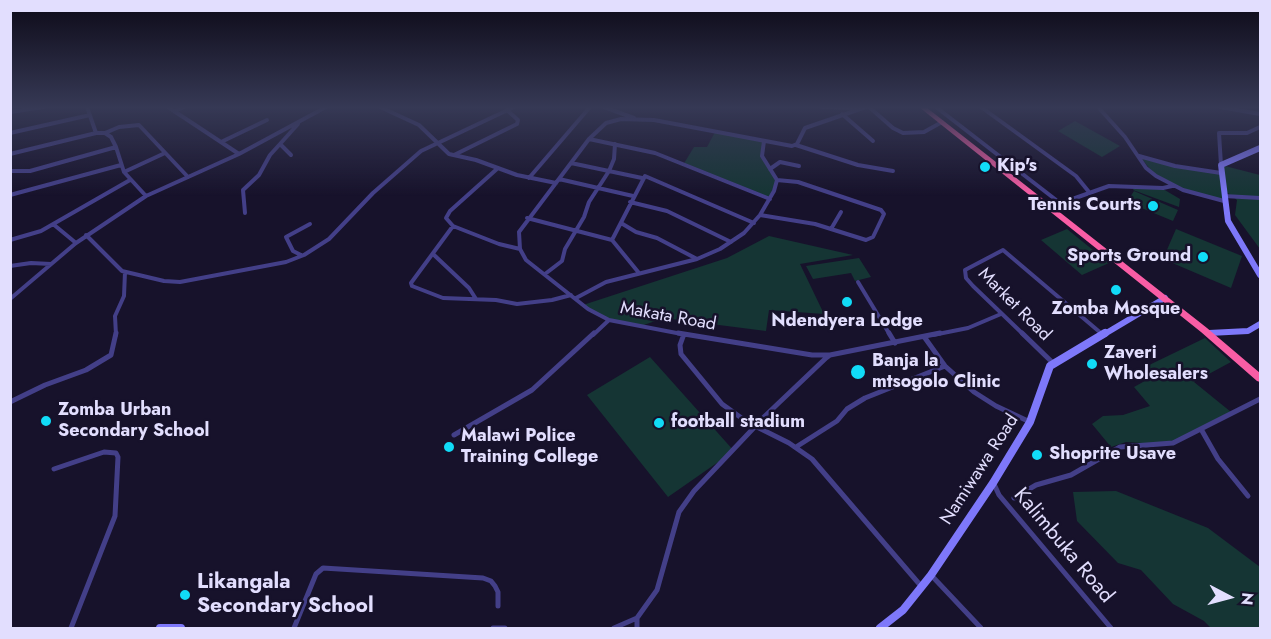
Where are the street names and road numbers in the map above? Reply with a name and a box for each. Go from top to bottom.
street label: Market Road [973,264,1055,346]
street label: Makata Road [618,298,718,336]
street label: Namiwawa Road [936,411,1024,529]
street label: Kalimbuka Road [1008,483,1118,609]

